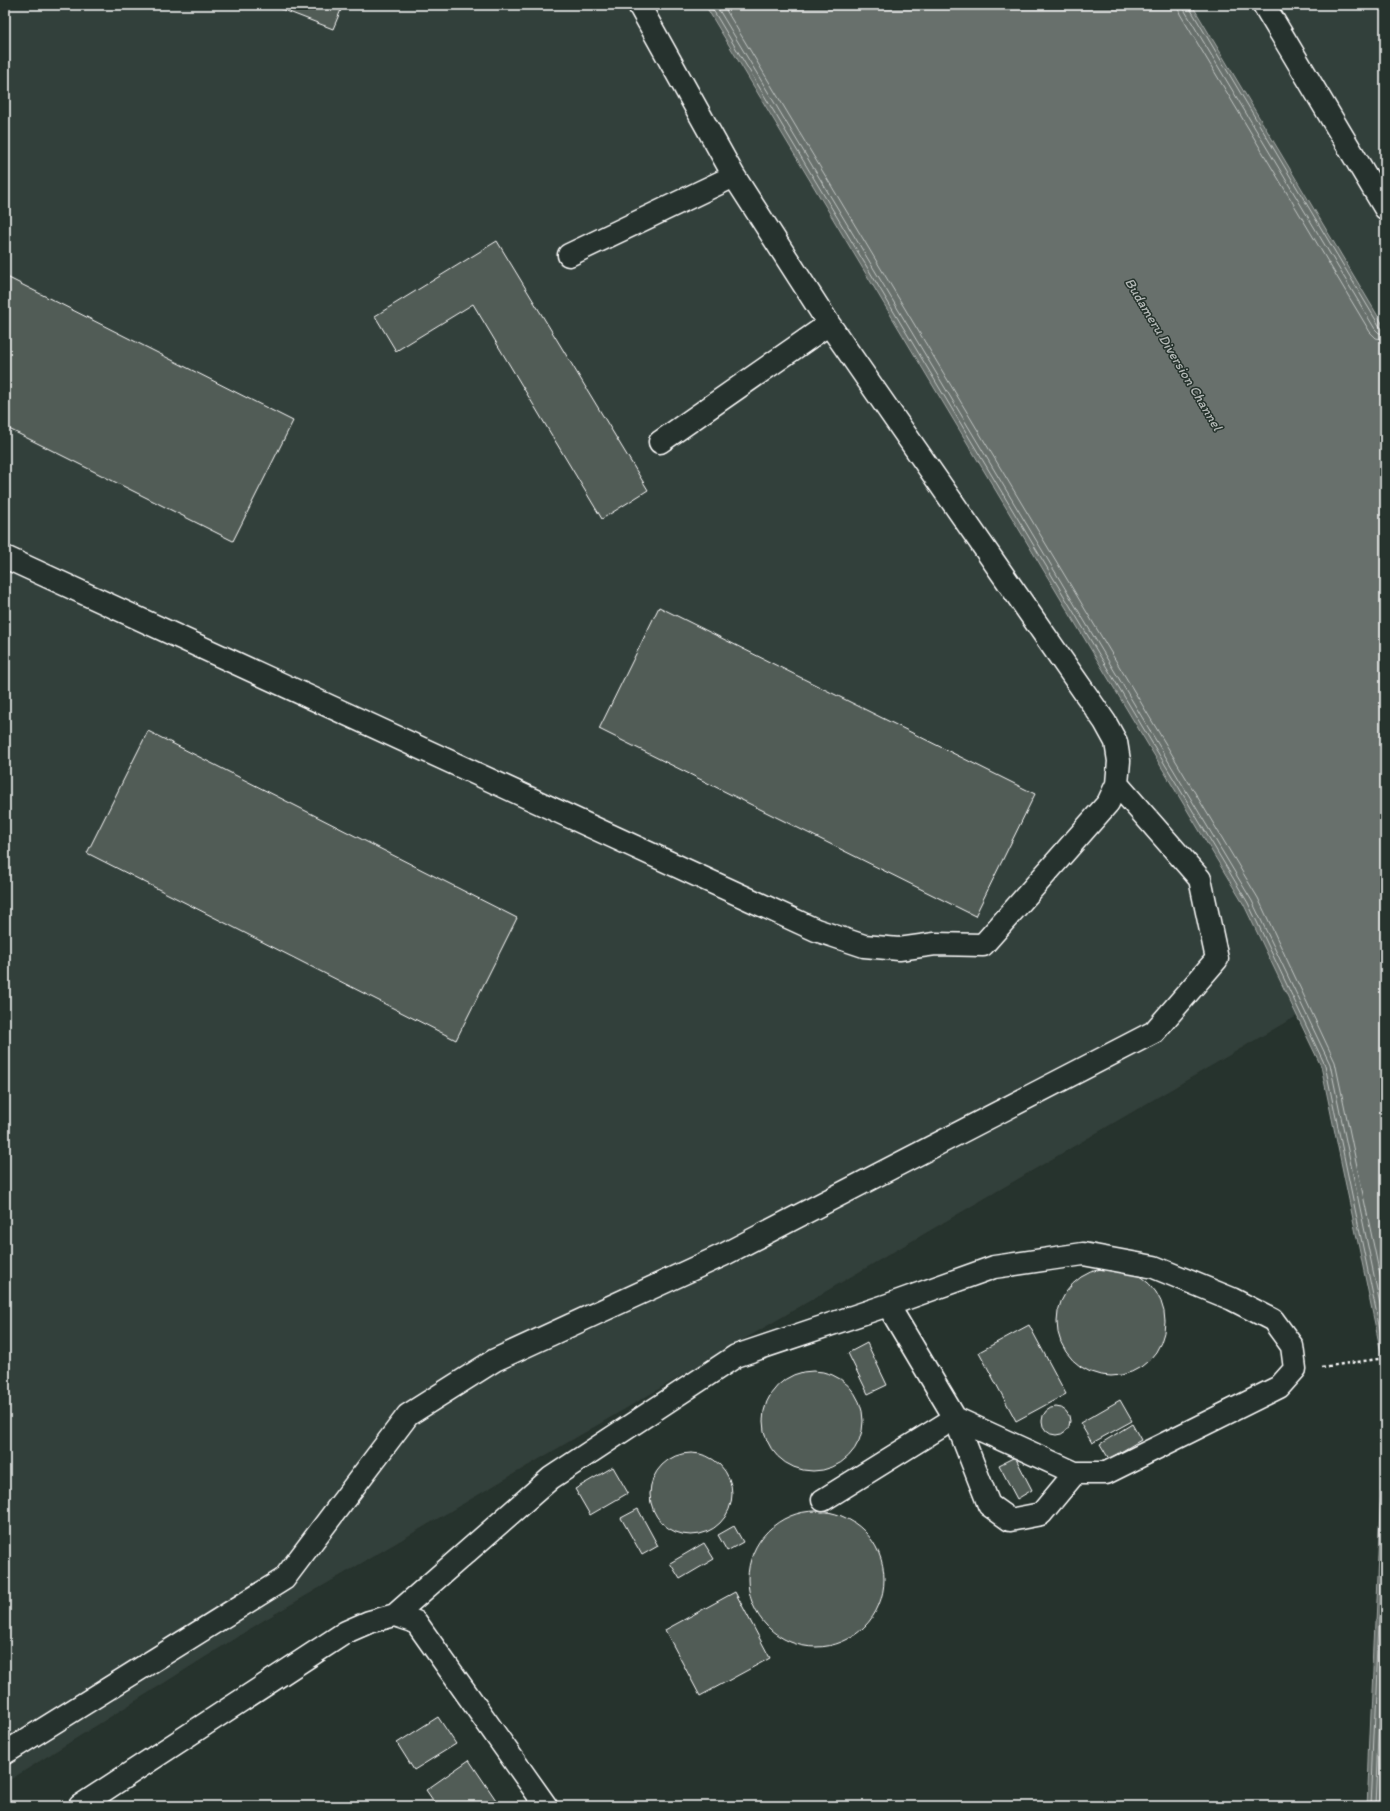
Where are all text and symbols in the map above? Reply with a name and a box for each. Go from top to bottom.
water label: Budameru Diversion Channel [1121,275,1227,435]

